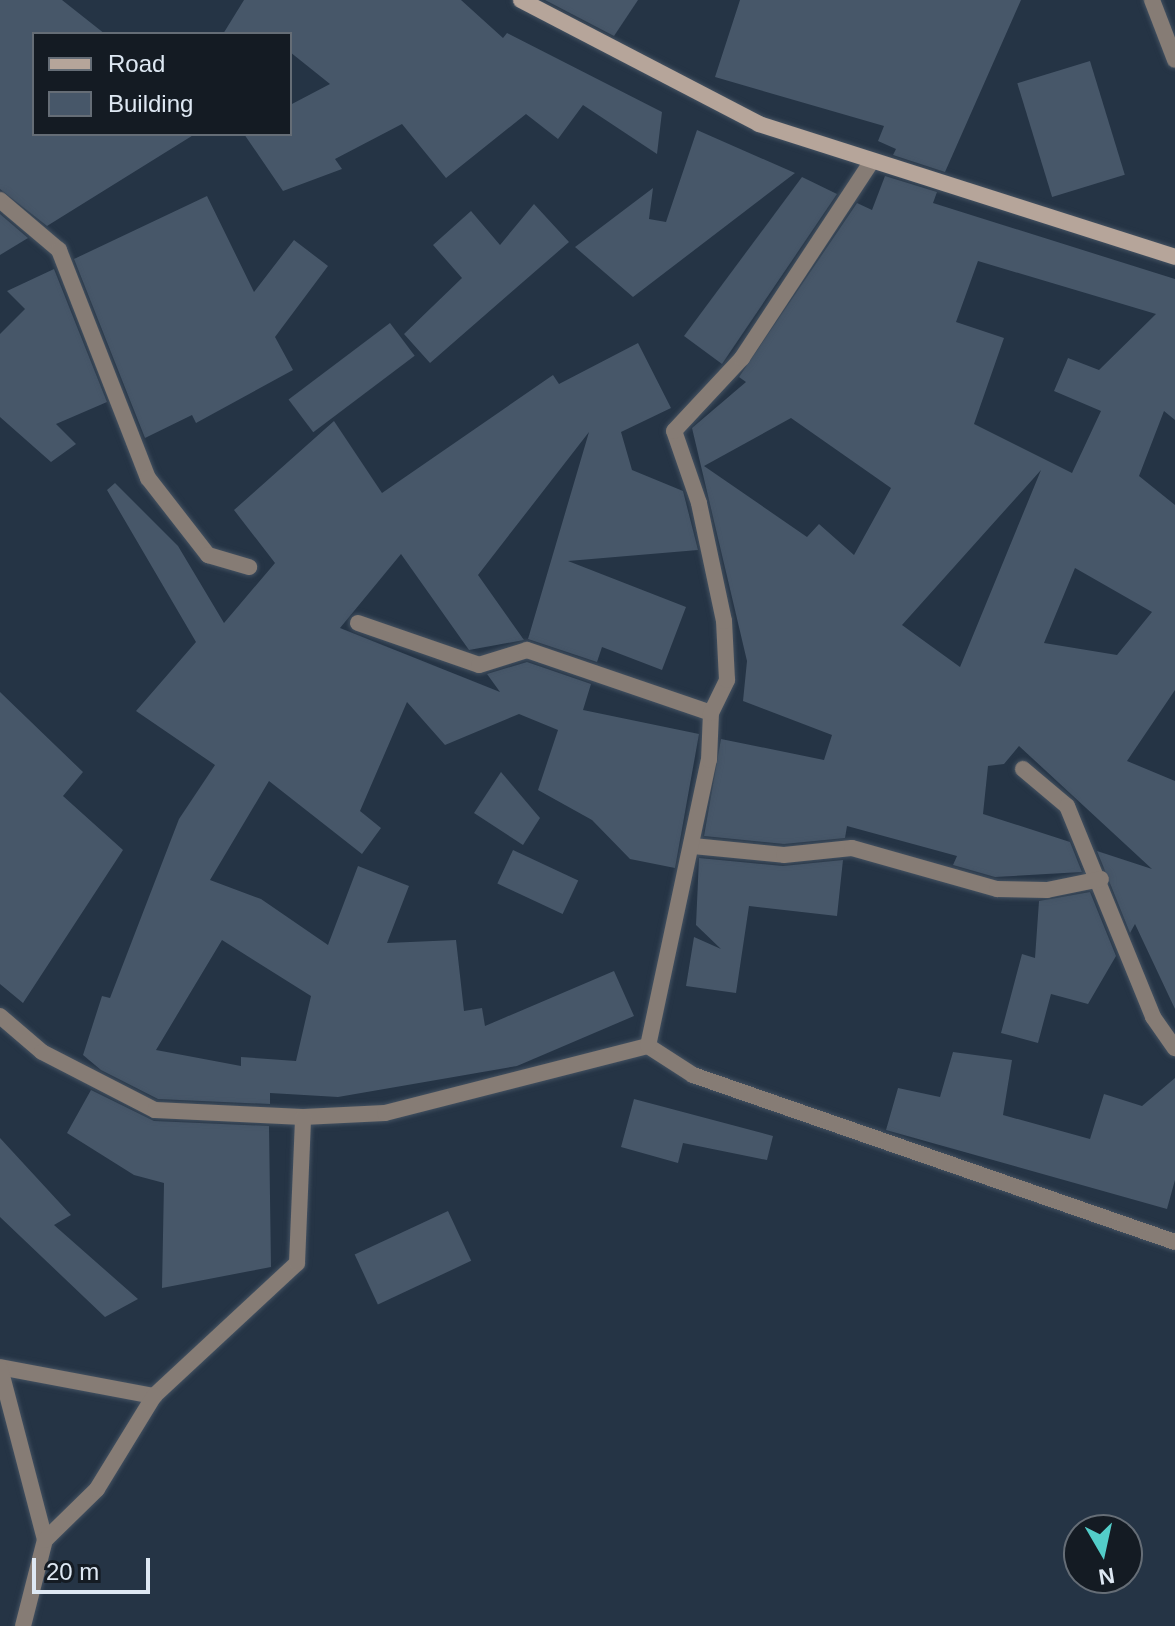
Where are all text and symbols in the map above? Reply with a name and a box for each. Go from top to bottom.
legend [32,32,292,136]
text: Road [108,50,165,77]
text: Building [108,90,193,117]
north arrow [1063,1514,1143,1594]
scale bar [36,1542,154,1592]
text: 20 m [46,1558,99,1585]
text: N [1097,1563,1116,1590]

